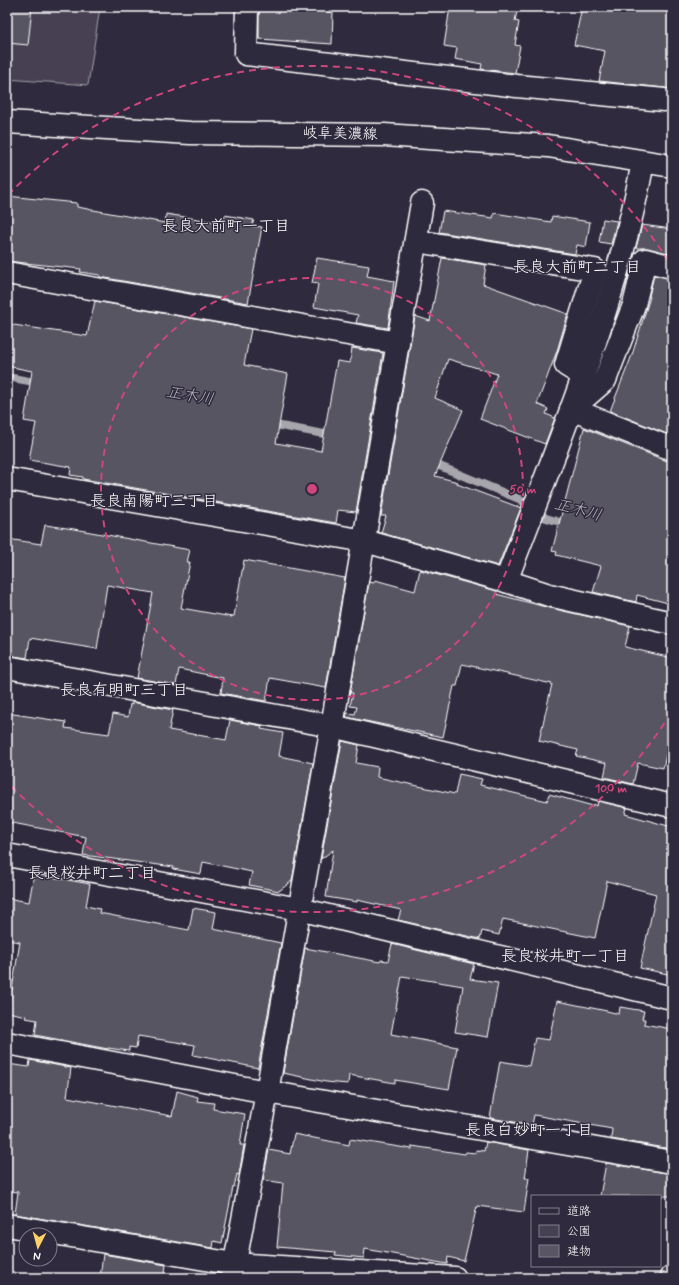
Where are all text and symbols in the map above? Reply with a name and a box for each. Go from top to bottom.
street label: 岐阜美濃線 [302,123,378,145]
district label: 長良大前町一丁目 [162,216,290,237]
district label: 長良大前町二丁目 [513,257,641,278]
water label: 正木川 [165,381,215,411]
centre of rings [305,482,319,496]
text: 50 m [510,482,537,498]
district label: 長良南陽町三丁目 [90,491,218,512]
water label: 正木川 [552,494,604,526]
district label: 長良有明町三丁目 [60,680,188,701]
text: 100 m [595,781,628,797]
district label: 長良桜井町二丁目 [28,863,156,884]
district label: 長良桜井町一丁目 [501,946,629,967]
district label: 長良白妙町一丁目 [465,1120,593,1141]
legend [531,1195,661,1267]
text: 道路 [567,1204,591,1220]
text: 公園 [567,1224,591,1240]
north arrow [18,1227,58,1267]
text: 建物 [567,1244,591,1260]
text: N [33,1249,41,1263]

